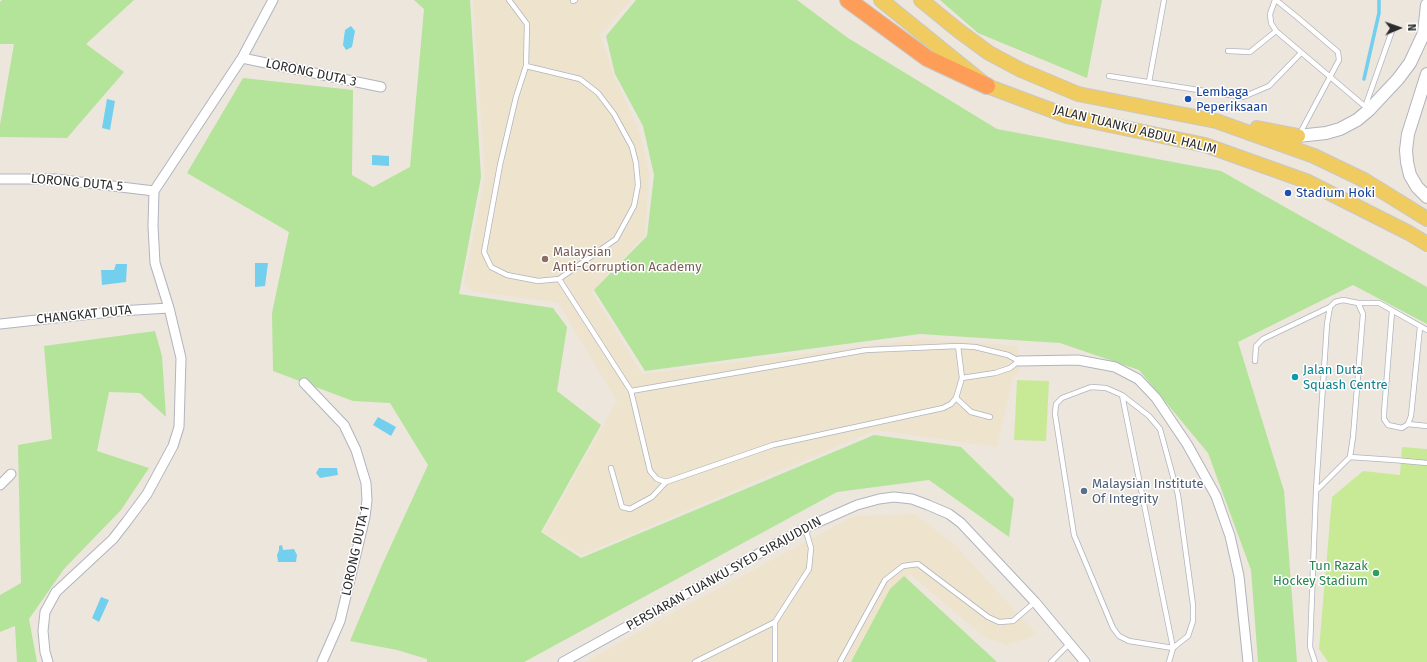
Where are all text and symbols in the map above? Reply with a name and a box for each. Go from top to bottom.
north arrow [1379,8,1419,48]
text: N [1405,24,1418,31]
street label: LORONG DUTA 3 [264,56,358,90]
place label: Lembaga Peperiksaan [1196,84,1268,115]
marker: Lembaga Peperiksaan [1183,94,1193,104]
street label: JALAN TUANKU ABDUL HALIM [1052,102,1218,158]
street label: LORONG DUTA 5 [30,171,124,195]
place label: Stadium Hoki [1296,185,1375,201]
marker: Stadium Hoki [1283,188,1293,198]
place label: Malaysian Anti-Corruption Academy [553,244,702,275]
marker: Malaysian Anti-Corruption Academy [540,254,550,264]
street label: CHANGKAT DUTA [36,302,132,328]
place label: Jalan Duta Squash Centre [1303,362,1388,393]
marker: Jalan Duta Squash Centre [1290,372,1300,382]
place label: Malaysian Institute Of Integrity [1092,476,1204,507]
marker: Malaysian Institute Of Integrity [1079,486,1089,496]
street label: LORONG DUTA 1 [339,505,373,597]
street label: PERSIARAN TUANKU SYED SIRAJUDDIN [624,514,824,634]
place label: Tun Razak Hockey Stadium [1273,558,1368,589]
marker: Tun Razak Hockey Stadium [1371,568,1381,578]

